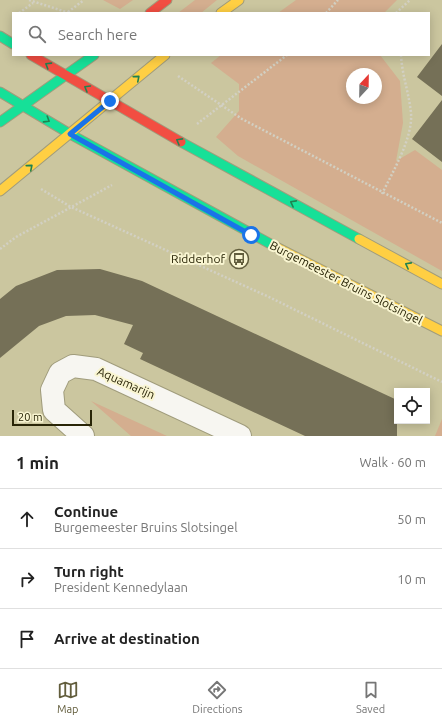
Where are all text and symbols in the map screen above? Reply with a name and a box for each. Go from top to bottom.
search box [12,12,430,56]
icon: search [26,23,48,45]
text: Search here [58,26,137,43]
one-way arrow [45,63,52,70]
north arrow [346,68,382,104]
one-way arrow [132,75,140,82]
one-way arrow [84,86,91,93]
route end [101,92,119,110]
one-way arrow [43,115,50,123]
one-way arrow [176,138,183,145]
one-way arrow [26,164,33,171]
one-way arrow [290,200,298,208]
route start [242,226,260,244]
street label: Burgemeester Bruins Slotsingel [268,238,425,327]
bus stop icon: Ridderhof [228,248,250,270]
place label: Ridderhof [171,252,225,265]
one-way arrow [405,262,412,270]
street label: Aquamarijn [95,364,157,401]
map controls [394,388,430,424]
button: locate [394,388,430,424]
scale bar [12,408,92,427]
text: 20 m [18,411,42,423]
text: 1 min [16,453,59,472]
text: Walk · 60 m [360,455,426,469]
text: Continue [54,503,118,520]
icon: ahead [16,508,38,530]
text: 50 m [397,512,426,526]
text: Burgemeester Bruins Slotsingel [54,520,238,534]
text: Turn right [54,563,124,580]
icon: right [16,568,38,590]
text: 10 m [397,572,426,586]
text: President Kennedylaan [54,580,188,594]
icon: arrive [16,628,38,650]
text: Arrive at destination [54,630,200,647]
tab: Map [57,679,79,715]
tab: Directions [192,679,242,715]
tab: Saved [356,679,385,715]

